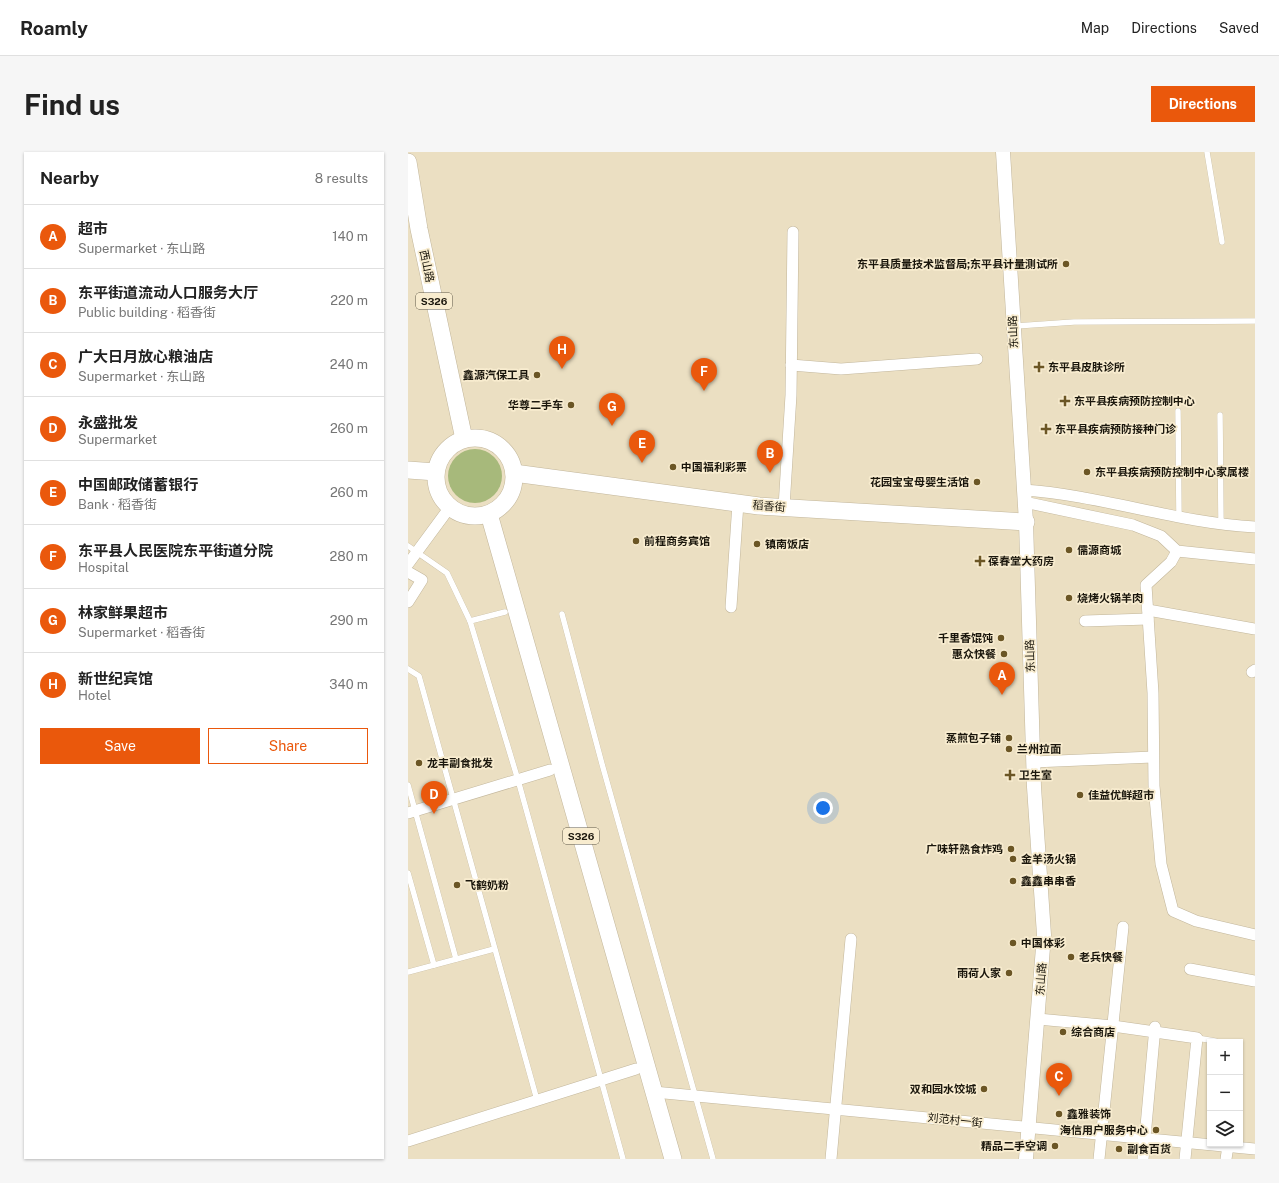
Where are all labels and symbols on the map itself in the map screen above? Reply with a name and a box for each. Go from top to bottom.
street label: 西山路 [418,249,436,283]
place label: 东平县质量技术监督局;东平县计量测试所 [857,258,1058,270]
marker: 东平县质量技术监督局;东平县计量测试所 [1061,259,1071,269]
road number: S326 [416,293,452,309]
street label: 东山路 [1006,315,1020,349]
pin: H [549,336,575,369]
pin: F [691,358,717,391]
marker: 东平县皮肤诊所 [1033,361,1045,373]
place label: 东平县皮肤诊所 [1048,361,1125,373]
place label: 鑫源汽保工具 [463,369,530,381]
marker: 鑫源汽保工具 [532,370,542,380]
pin: G [599,393,625,426]
marker: 东平县疾病预防控制中心 [1059,395,1071,407]
place label: 东平县疾病预防控制中心 [1074,395,1195,407]
place label: 华尊二手车 [508,399,563,411]
marker: 华尊二手车 [566,400,576,410]
marker: 东平县疾病预防接种门诊 [1040,423,1052,435]
place label: 东平县疾病预防接种门诊 [1055,423,1177,435]
pin: E [629,430,655,463]
pin: B [757,440,783,473]
place label: 中国福利彩票 [681,461,747,473]
marker: 中国福利彩票 [668,462,678,472]
place label: 东平县疾病预防控制中心家属楼 [1095,466,1249,478]
marker: 东平县疾病预防控制中心家属楼 [1082,467,1092,477]
place label: 花园宝宝母婴生活馆 [870,476,969,488]
marker: 花园宝宝母婴生活馆 [972,477,982,487]
street label: 稻香街 [752,499,786,513]
place label: 前程商务宾馆 [644,535,710,547]
marker: 前程商务宾馆 [631,536,641,546]
place label: 镇南饭店 [765,538,809,550]
marker: 镇南饭店 [752,539,762,549]
place label: 儒源商城 [1077,544,1122,556]
marker: 儒源商城 [1064,545,1074,555]
place label: 葆春堂大药房 [988,555,1054,567]
marker: 葆春堂大药房 [975,556,985,566]
place label: 烧烤火锅羊肉 [1077,592,1143,604]
marker: 烧烤火锅羊肉 [1064,593,1074,603]
place label: 千里香馄饨 [938,632,993,644]
marker: 千里香馄饨 [996,633,1006,643]
street label: 东山路 [1023,639,1037,673]
place label: 惠众快餐 [952,648,996,660]
marker: 惠众快餐 [999,649,1009,659]
pin: A [989,662,1015,695]
place label: 蒸煎包子铺 [946,732,1001,744]
marker: 蒸煎包子铺 [1004,733,1014,743]
place label: 兰州拉面 [1017,743,1061,755]
marker: 兰州拉面 [1004,744,1014,754]
place label: 龙丰副食批发 [427,757,493,769]
marker: 龙丰副食批发 [414,758,424,768]
marker: 卫生室 [1004,769,1016,781]
place label: 卫生室 [1019,769,1052,781]
pin: D [421,781,447,814]
place label: 佳益优鲜超市 [1088,789,1154,801]
marker: 佳益优鲜超市 [1075,790,1085,800]
your location [813,798,833,818]
road number: S326 [563,828,599,844]
place label: 广味轩熟食炸鸡 [926,843,1003,855]
marker: 广味轩熟食炸鸡 [1006,844,1016,854]
place label: 金羊汤火锅 [1021,853,1076,865]
marker: 金羊汤火锅 [1008,854,1018,864]
place label: 鑫鑫串串香 [1021,875,1076,887]
marker: 鑫鑫串串香 [1008,876,1018,886]
place label: 飞鹤奶粉 [465,879,509,891]
marker: 飞鹤奶粉 [452,880,462,890]
place label: 中国体彩 [1021,937,1065,949]
marker: 中国体彩 [1008,938,1018,948]
place label: 老兵快餐 [1079,951,1123,963]
marker: 老兵快餐 [1066,952,1076,962]
street label: 东山路 [1034,962,1048,996]
place label: 雨荷人家 [957,967,1001,979]
marker: 雨荷人家 [1004,968,1014,978]
place label: 综合商店 [1071,1026,1115,1038]
marker: 综合商店 [1058,1027,1068,1037]
pin: C [1046,1063,1072,1096]
place label: 双和园水饺城 [910,1083,977,1095]
marker: 双和园水饺城 [979,1084,989,1094]
place label: 鑫雅装饰 [1067,1108,1111,1120]
marker: 鑫雅装饰 [1054,1109,1064,1119]
street label: 刘范村一街 [927,1111,983,1129]
place label: 海信用户服务中心 [1060,1124,1148,1136]
marker: 海信用户服务中心 [1151,1125,1161,1135]
place label: 精品二手空调 [981,1140,1047,1152]
marker: 精品二手空调 [1050,1141,1060,1151]
place label: 副食百货 [1127,1143,1171,1155]
marker: 副食百货 [1114,1144,1124,1154]

